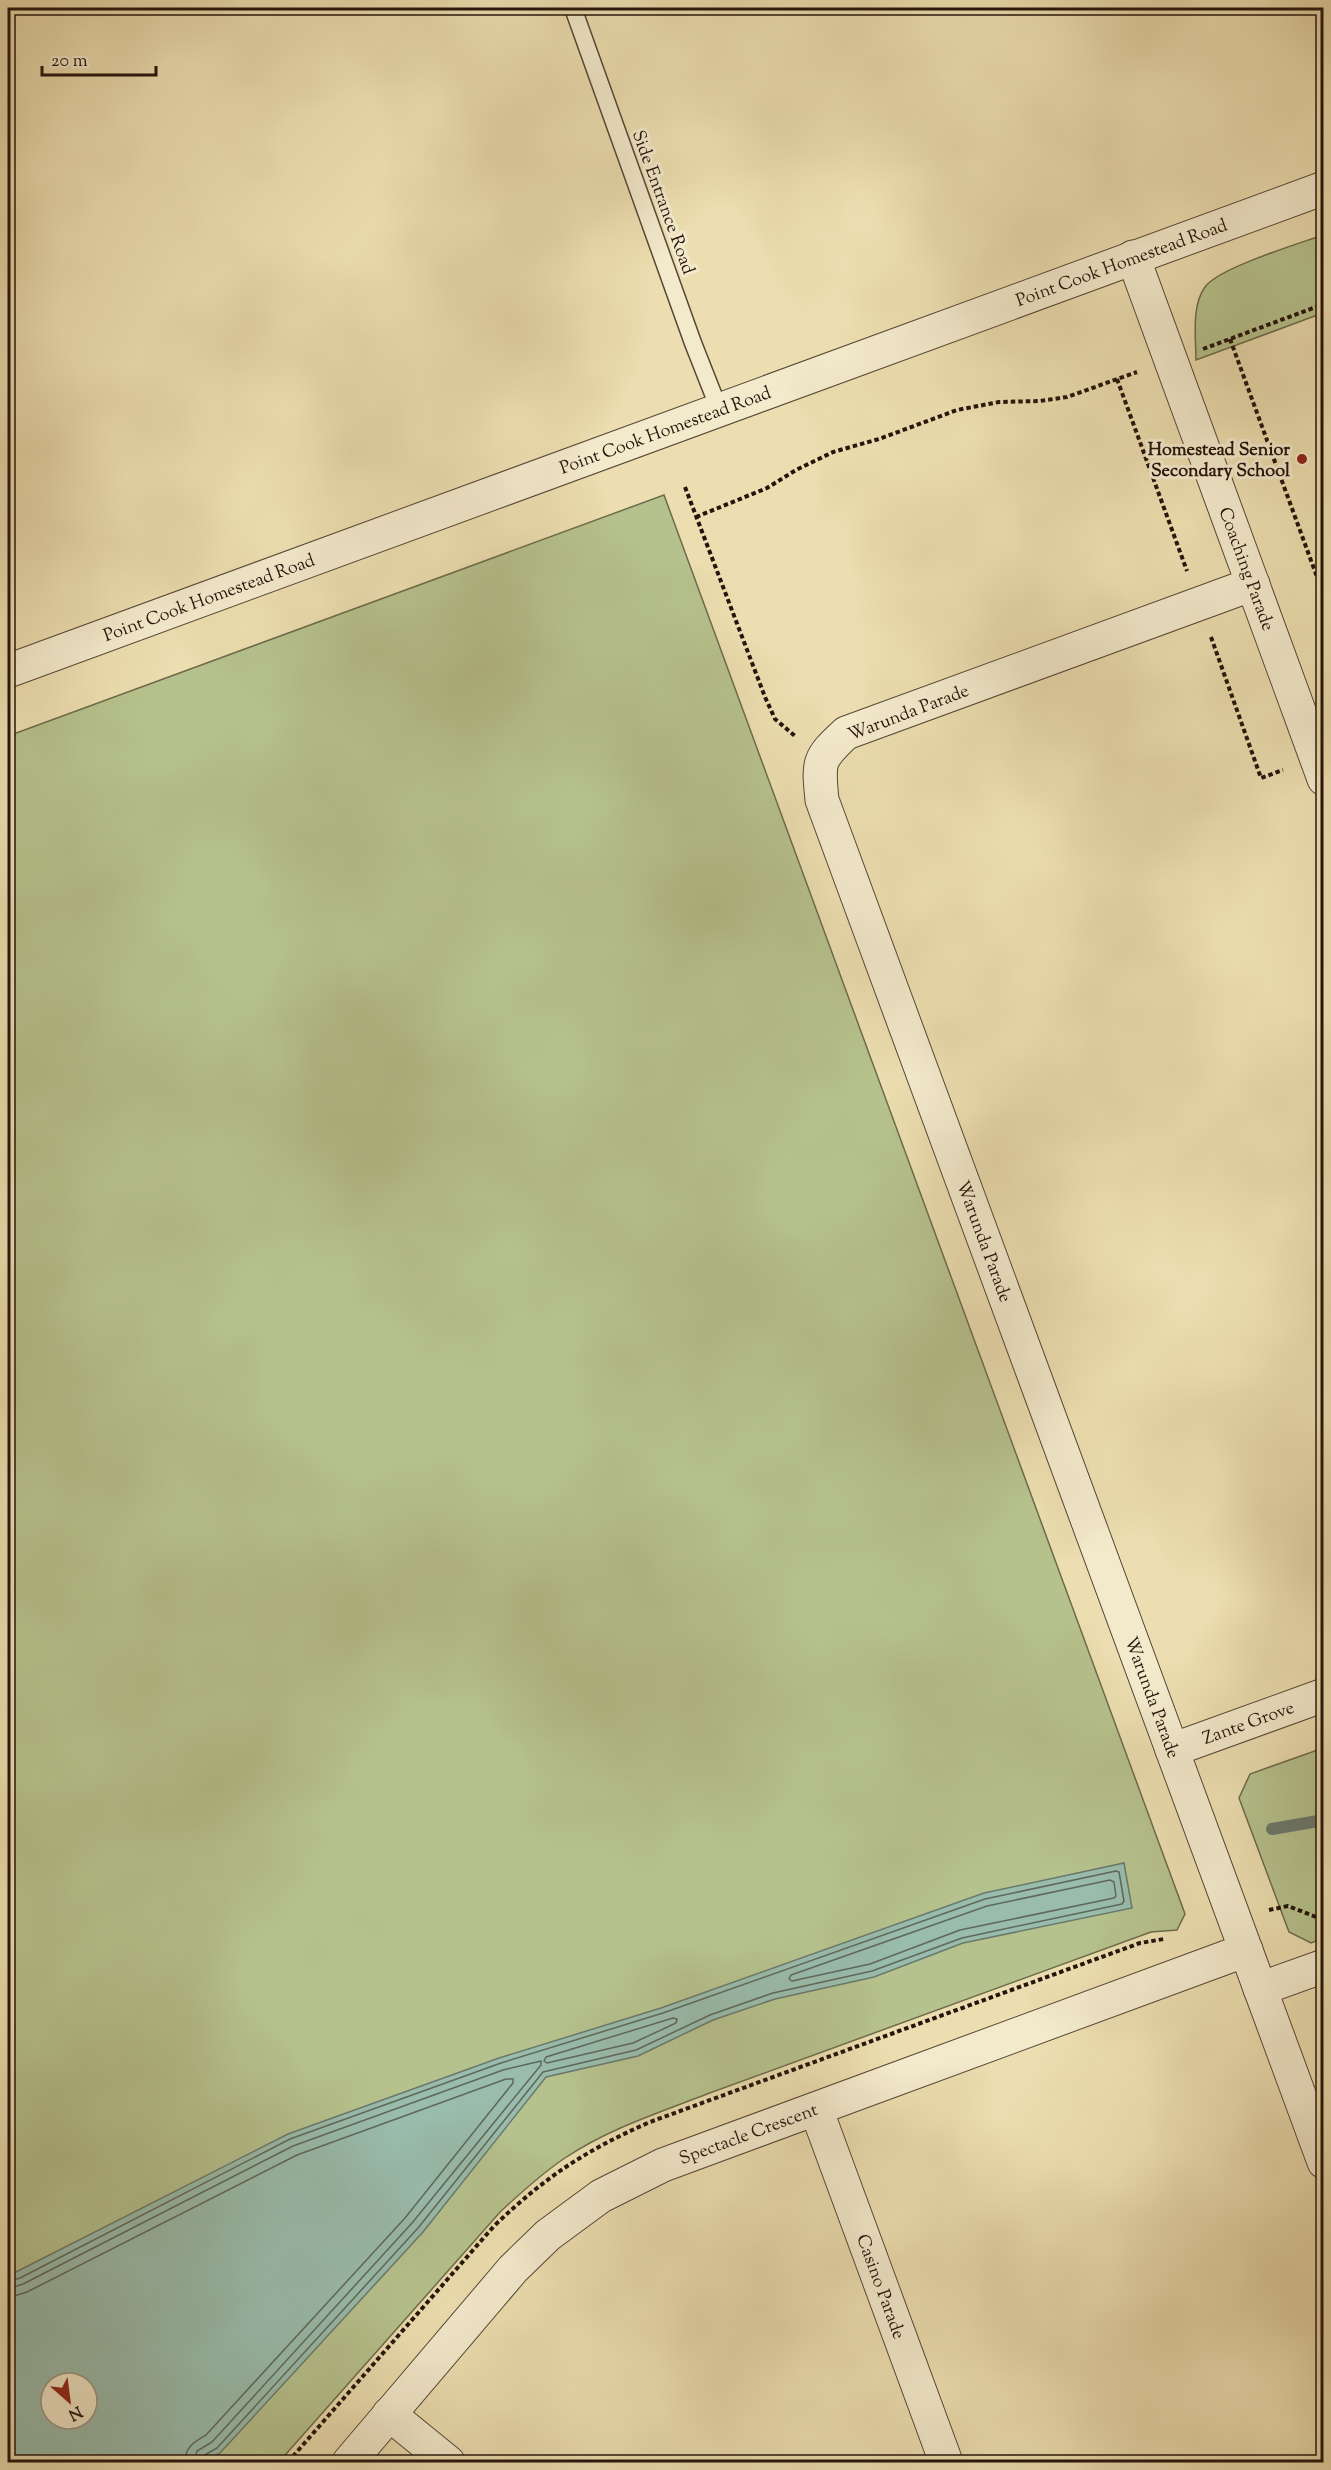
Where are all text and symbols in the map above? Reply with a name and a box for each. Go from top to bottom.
scale bar [42,39,156,77]
text: 20 m [51,49,88,75]
street label: Side Entrance Road [624,127,700,278]
street label: Point Cook Homestead Road [1013,214,1231,315]
street label: Point Cook Homestead Road [556,381,775,482]
place label: Homestead Senior Secondary School [1148,438,1291,485]
marker: Homestead Senior Secondary School [1295,452,1309,466]
street label: Coaching Parade [1211,504,1280,635]
street label: Point Cook Homestead Road [100,548,319,650]
street label: Warunda Parade [844,679,973,749]
street label: Warunda Parade [948,1177,1017,1307]
street label: Warunda Parade [1116,1633,1185,1763]
street label: Zante Grove [1200,1696,1298,1753]
street label: Spectacle Crescent [676,2098,822,2173]
street label: Casino Parade [848,2231,911,2343]
north arrow [39,2371,99,2431]
text: N [64,2399,86,2425]

